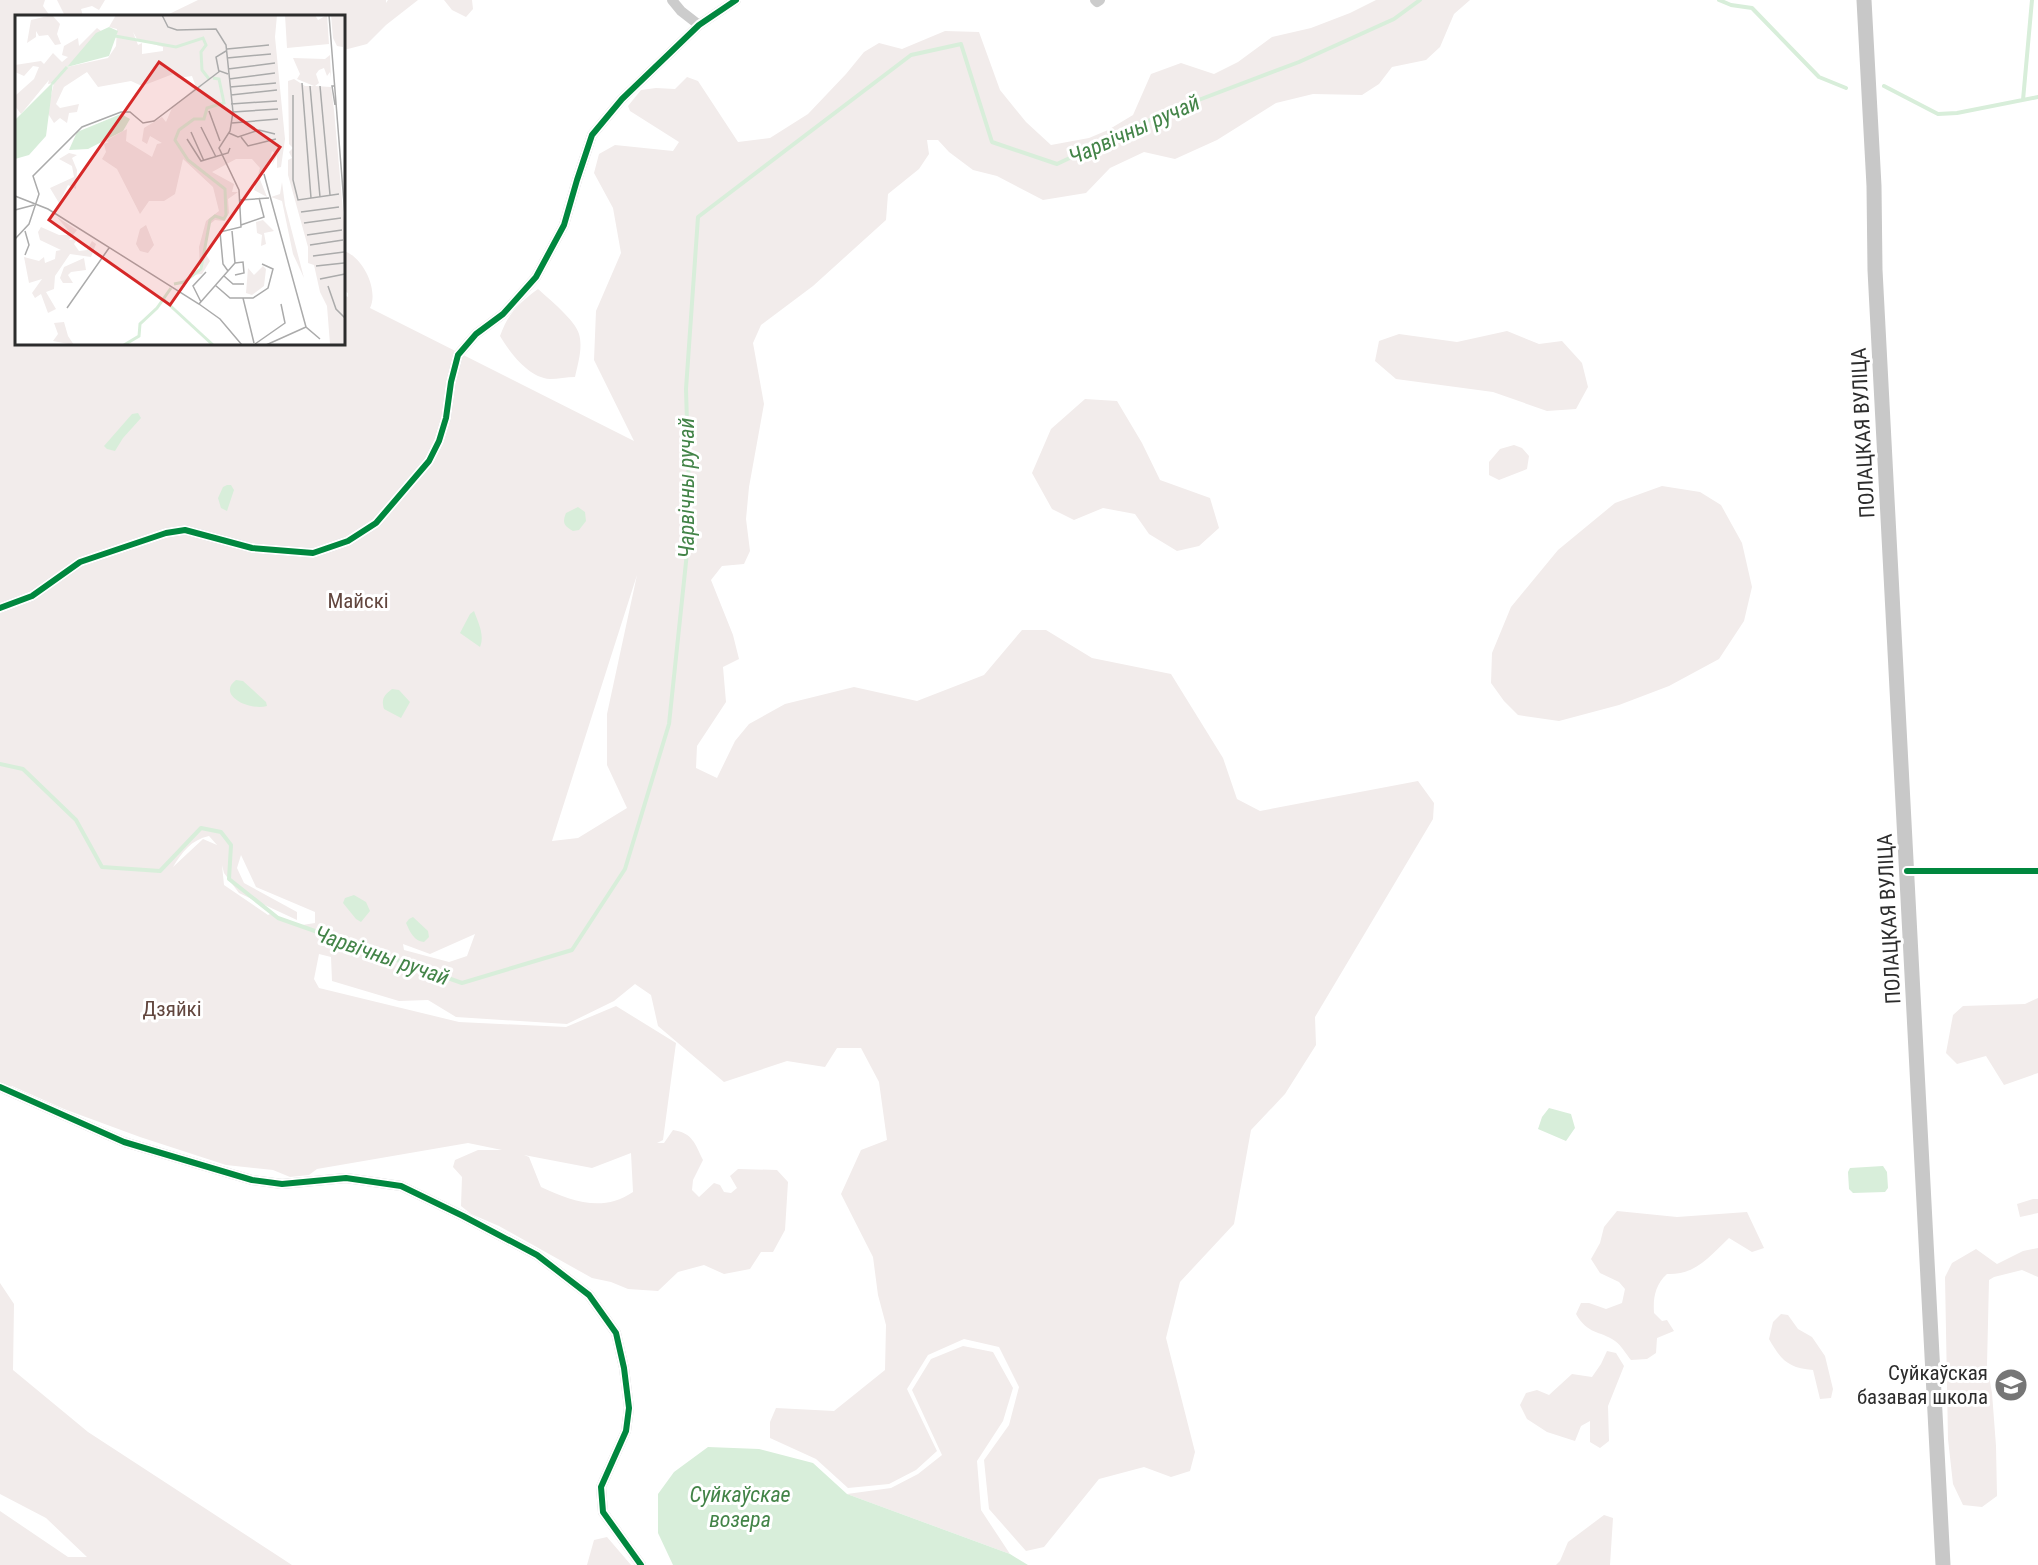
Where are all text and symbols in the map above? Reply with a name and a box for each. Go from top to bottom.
inset map [15,15,345,345]
water label: Чарвічны ручай [1065,89,1204,169]
street label: ПОЛАЦКАЯ ВУЛІЦА [1847,347,1879,519]
water label: Чарвічны ручай [674,418,699,558]
park label: Майскі [327,589,389,613]
street label: ПОЛАЦКАЯ ВУЛІЦА [1873,833,1905,1005]
water label: Чарвічны ручай [311,921,452,990]
park label: Дзяйкі [143,997,201,1021]
place label: Суйкаўская базавая школа [1857,1361,1988,1409]
school or university icon: Суйкаўская базавая школа [1993,1367,2029,1403]
water label: Суйкаўскае возера [689,1482,791,1532]

